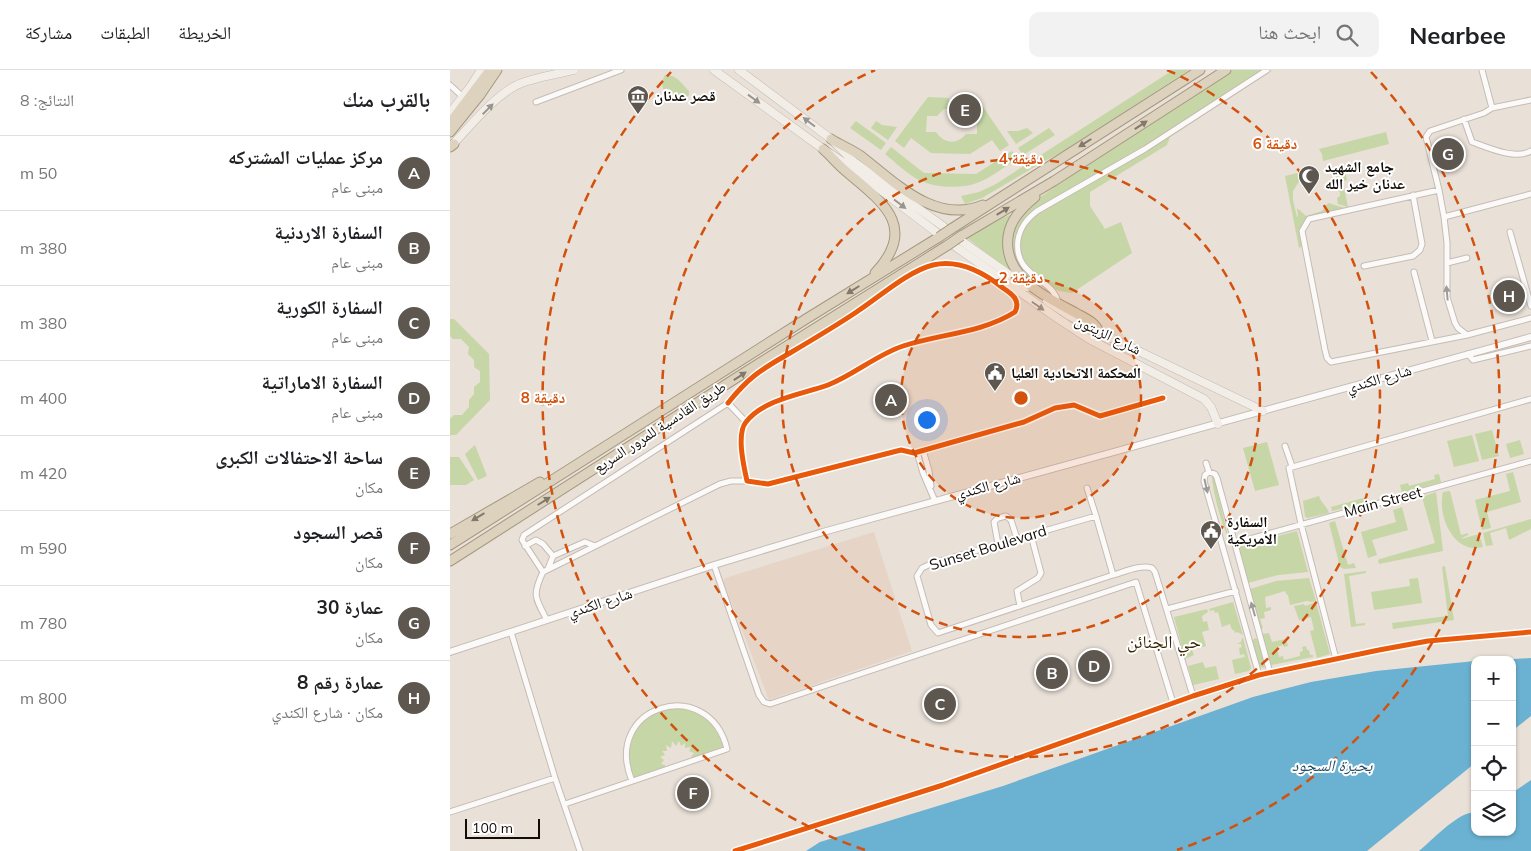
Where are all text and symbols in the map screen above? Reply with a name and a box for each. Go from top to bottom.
search box [1029,12,1379,57]
text: ابحث هنا [1258,20,1321,44]
text: Nearbee [1409,20,1506,50]
text: مشاركة [25,21,72,44]
text: الطبقات [100,21,150,44]
text: الخريطة [178,21,231,44]
icon: search [1333,21,1361,49]
museum icon: قصر عدنان [626,84,650,115]
text: بالقرب منك [342,86,430,112]
place label: قصر عدنان [654,86,716,105]
text: النتائج: 8 [20,90,74,110]
pin: E [949,91,981,129]
one-way arrow [747,93,760,104]
one-way arrow [481,103,493,115]
one-way arrow [803,117,816,128]
one-way arrow [1134,120,1147,129]
text: 6 دقيقة [1253,134,1297,153]
pin: G [1432,135,1464,173]
one-way arrow [1079,138,1092,148]
text: مركز عمليات المشتركه [228,145,383,169]
text: 4 دقيقة [999,149,1043,168]
place label: جامع الشهيد عدنان خير الله [1325,157,1405,193]
text: 50 m [20,163,57,183]
text: A [408,163,420,183]
mosque icon: جامع الشهيد عدنان خير الله [1297,164,1321,195]
text: مبنى عام [331,177,383,197]
one-way arrow [893,199,906,210]
one-way arrow [997,207,1010,216]
text: السفارة الاردنية [274,220,383,244]
text: 380 m [20,238,67,258]
text: B [408,238,420,258]
text: مبنى عام [331,252,383,272]
text: 2 دقيقة [999,268,1043,287]
pin: H [1493,277,1525,315]
one-way arrow [1443,285,1451,301]
one-way arrow [846,286,859,295]
text: السفارة الكورية [276,295,383,319]
one-way arrow [1032,301,1045,311]
street label: شارع الزيتون [1071,310,1145,360]
text: 380 m [20,313,67,333]
text: C [409,313,419,333]
text: مبنى عام [331,327,383,347]
street label: شارع الكندي [1344,360,1414,400]
public building icon: المحكمة الاتحادية العليا [983,361,1007,392]
place label: المحكمة الاتحادية العليا [1011,363,1141,382]
text: السفارة الاماراتية [261,370,383,394]
one-way arrow [733,371,746,381]
street label: طريق القادسية للمرور السريع [590,377,730,477]
pin: A [875,381,907,419]
text: 400 m [20,388,67,408]
text: D [408,388,420,408]
text: 8 دقيقة [521,388,565,407]
centre of rings [1012,389,1030,407]
text: مبنى عام [331,402,383,422]
your location [914,407,940,433]
text: ساحة الاحتفالات الكبرى [215,445,383,469]
text: 420 m [20,463,67,483]
text: E [409,463,419,483]
street label: شارع الكندي [953,468,1023,506]
text: مكان [355,477,383,497]
one-way arrow [1202,478,1210,493]
street label: Main Street [1342,482,1424,521]
one-way arrow [537,497,550,506]
one-way arrow [472,512,485,522]
place label: السفارة الأمريكية [1227,512,1277,548]
public building icon: السفارة الأمريكية [1199,519,1223,550]
text: قصر السجود [293,520,383,544]
street label: Sunset Boulevard [927,521,1049,574]
text: 590 m [20,538,67,558]
text: F [409,538,419,558]
text: مكان [355,552,383,572]
street label: شارع الكندي [565,583,636,625]
text: عمارة 30 [317,595,383,619]
one-way arrow [1248,601,1256,616]
text: 780 m [20,613,67,633]
text: G [408,613,420,633]
text: مكان [355,627,383,647]
district label: حي الجنائن [1127,630,1201,657]
pin: D [1078,647,1110,685]
pin: B [1036,654,1068,692]
map controls [1471,656,1516,836]
button: + [1471,656,1516,701]
text: عمارة رقم 8 [297,670,383,694]
pin: C [924,685,956,723]
text: 800 m [20,688,67,708]
text: H [408,688,420,708]
button: − [1471,701,1516,746]
text: مكان · شارع الكندي [272,702,383,722]
button: locate [1471,746,1516,791]
water label: بحيرة السجود [1292,755,1373,775]
pin: F [677,774,709,812]
button: layers [1471,791,1516,836]
scale bar [465,816,540,839]
text: 100 m [472,819,513,837]

